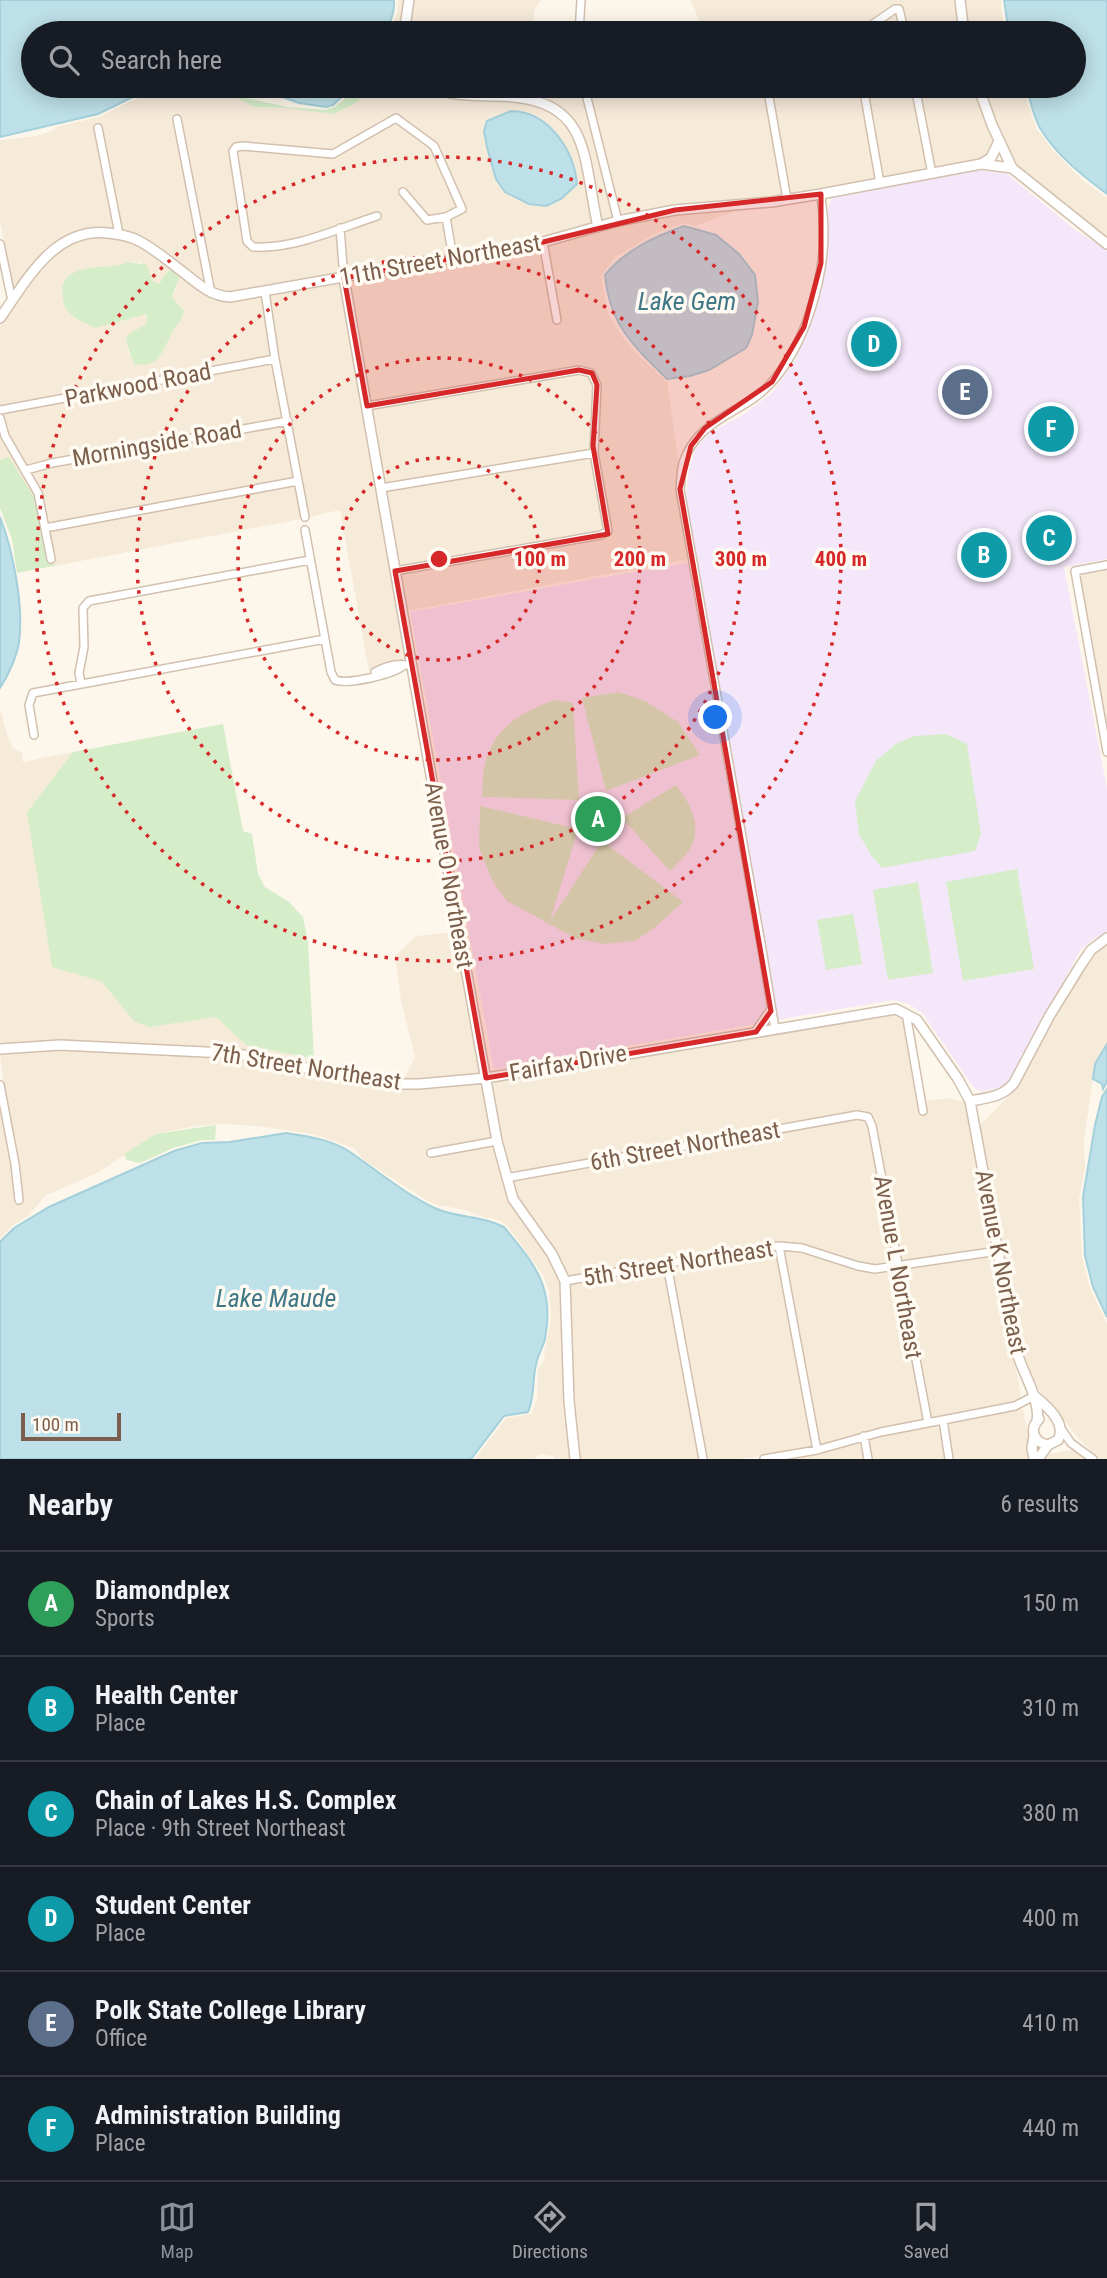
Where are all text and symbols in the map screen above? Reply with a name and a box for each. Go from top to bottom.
search box [21,21,1086,98]
icon: search [45,41,83,79]
text: Search here [101,45,222,75]
street label: 11th Street Northeast [337,229,543,291]
water label: Lake Gem [638,286,736,316]
pin: D [851,318,897,370]
street label: Parkwood Road [63,357,213,413]
pin: E [942,366,988,418]
pin: F [1028,403,1074,455]
street label: Morningside Road [70,415,244,473]
pin: C [1026,512,1072,564]
pin: B [961,529,1007,581]
centre of rings [427,547,451,571]
text: 100 m [514,547,566,571]
text: 200 m [614,547,666,571]
text: 300 m [715,547,767,571]
text: 400 m [815,547,867,571]
your location [698,700,732,734]
street label: Avenue O Northeast [419,780,479,970]
pin: A [575,793,621,845]
street label: 7th Street Northeast [209,1038,403,1096]
street label: Fairfax Drive [507,1039,629,1087]
street label: 6th Street Northeast [588,1116,782,1176]
street label: Avenue K Northeast [969,1167,1033,1357]
street label: Avenue L Northeast [868,1173,928,1361]
street label: 5th Street Northeast [581,1234,775,1292]
water label: Lake Maude [216,1283,336,1313]
scale bar [21,1410,121,1442]
text: 100 m [32,1413,79,1436]
text: Nearby [28,1487,113,1522]
text: 6 results [1001,1491,1079,1518]
text: Diamondplex [95,1575,230,1605]
text: A [44,1590,58,1617]
text: 150 m [1022,1590,1079,1617]
text: Sports [95,1605,155,1632]
text: Health Center [95,1680,238,1710]
text: B [45,1695,57,1722]
text: 310 m [1022,1695,1079,1722]
text: Place [95,1710,145,1737]
text: Chain of Lakes H.S. Complex [95,1785,397,1815]
text: C [44,1800,58,1827]
text: 380 m [1022,1800,1079,1827]
text: Place · 9th Street Northeast [95,1815,346,1842]
text: Student Center [95,1890,251,1920]
text: D [45,1905,58,1932]
text: 400 m [1022,1905,1079,1932]
text: Place [95,1920,145,1947]
text: Polk State College Library [95,1995,366,2025]
text: E [45,2010,57,2037]
text: 410 m [1022,2010,1079,2037]
text: Office [95,2025,147,2052]
text: Administration Building [95,2100,341,2130]
text: F [46,2115,56,2142]
text: 440 m [1022,2115,1079,2142]
text: Place [95,2130,145,2157]
tab: Map [158,2198,196,2263]
tab: Directions [512,2198,588,2263]
tab: Saved [904,2198,949,2263]

